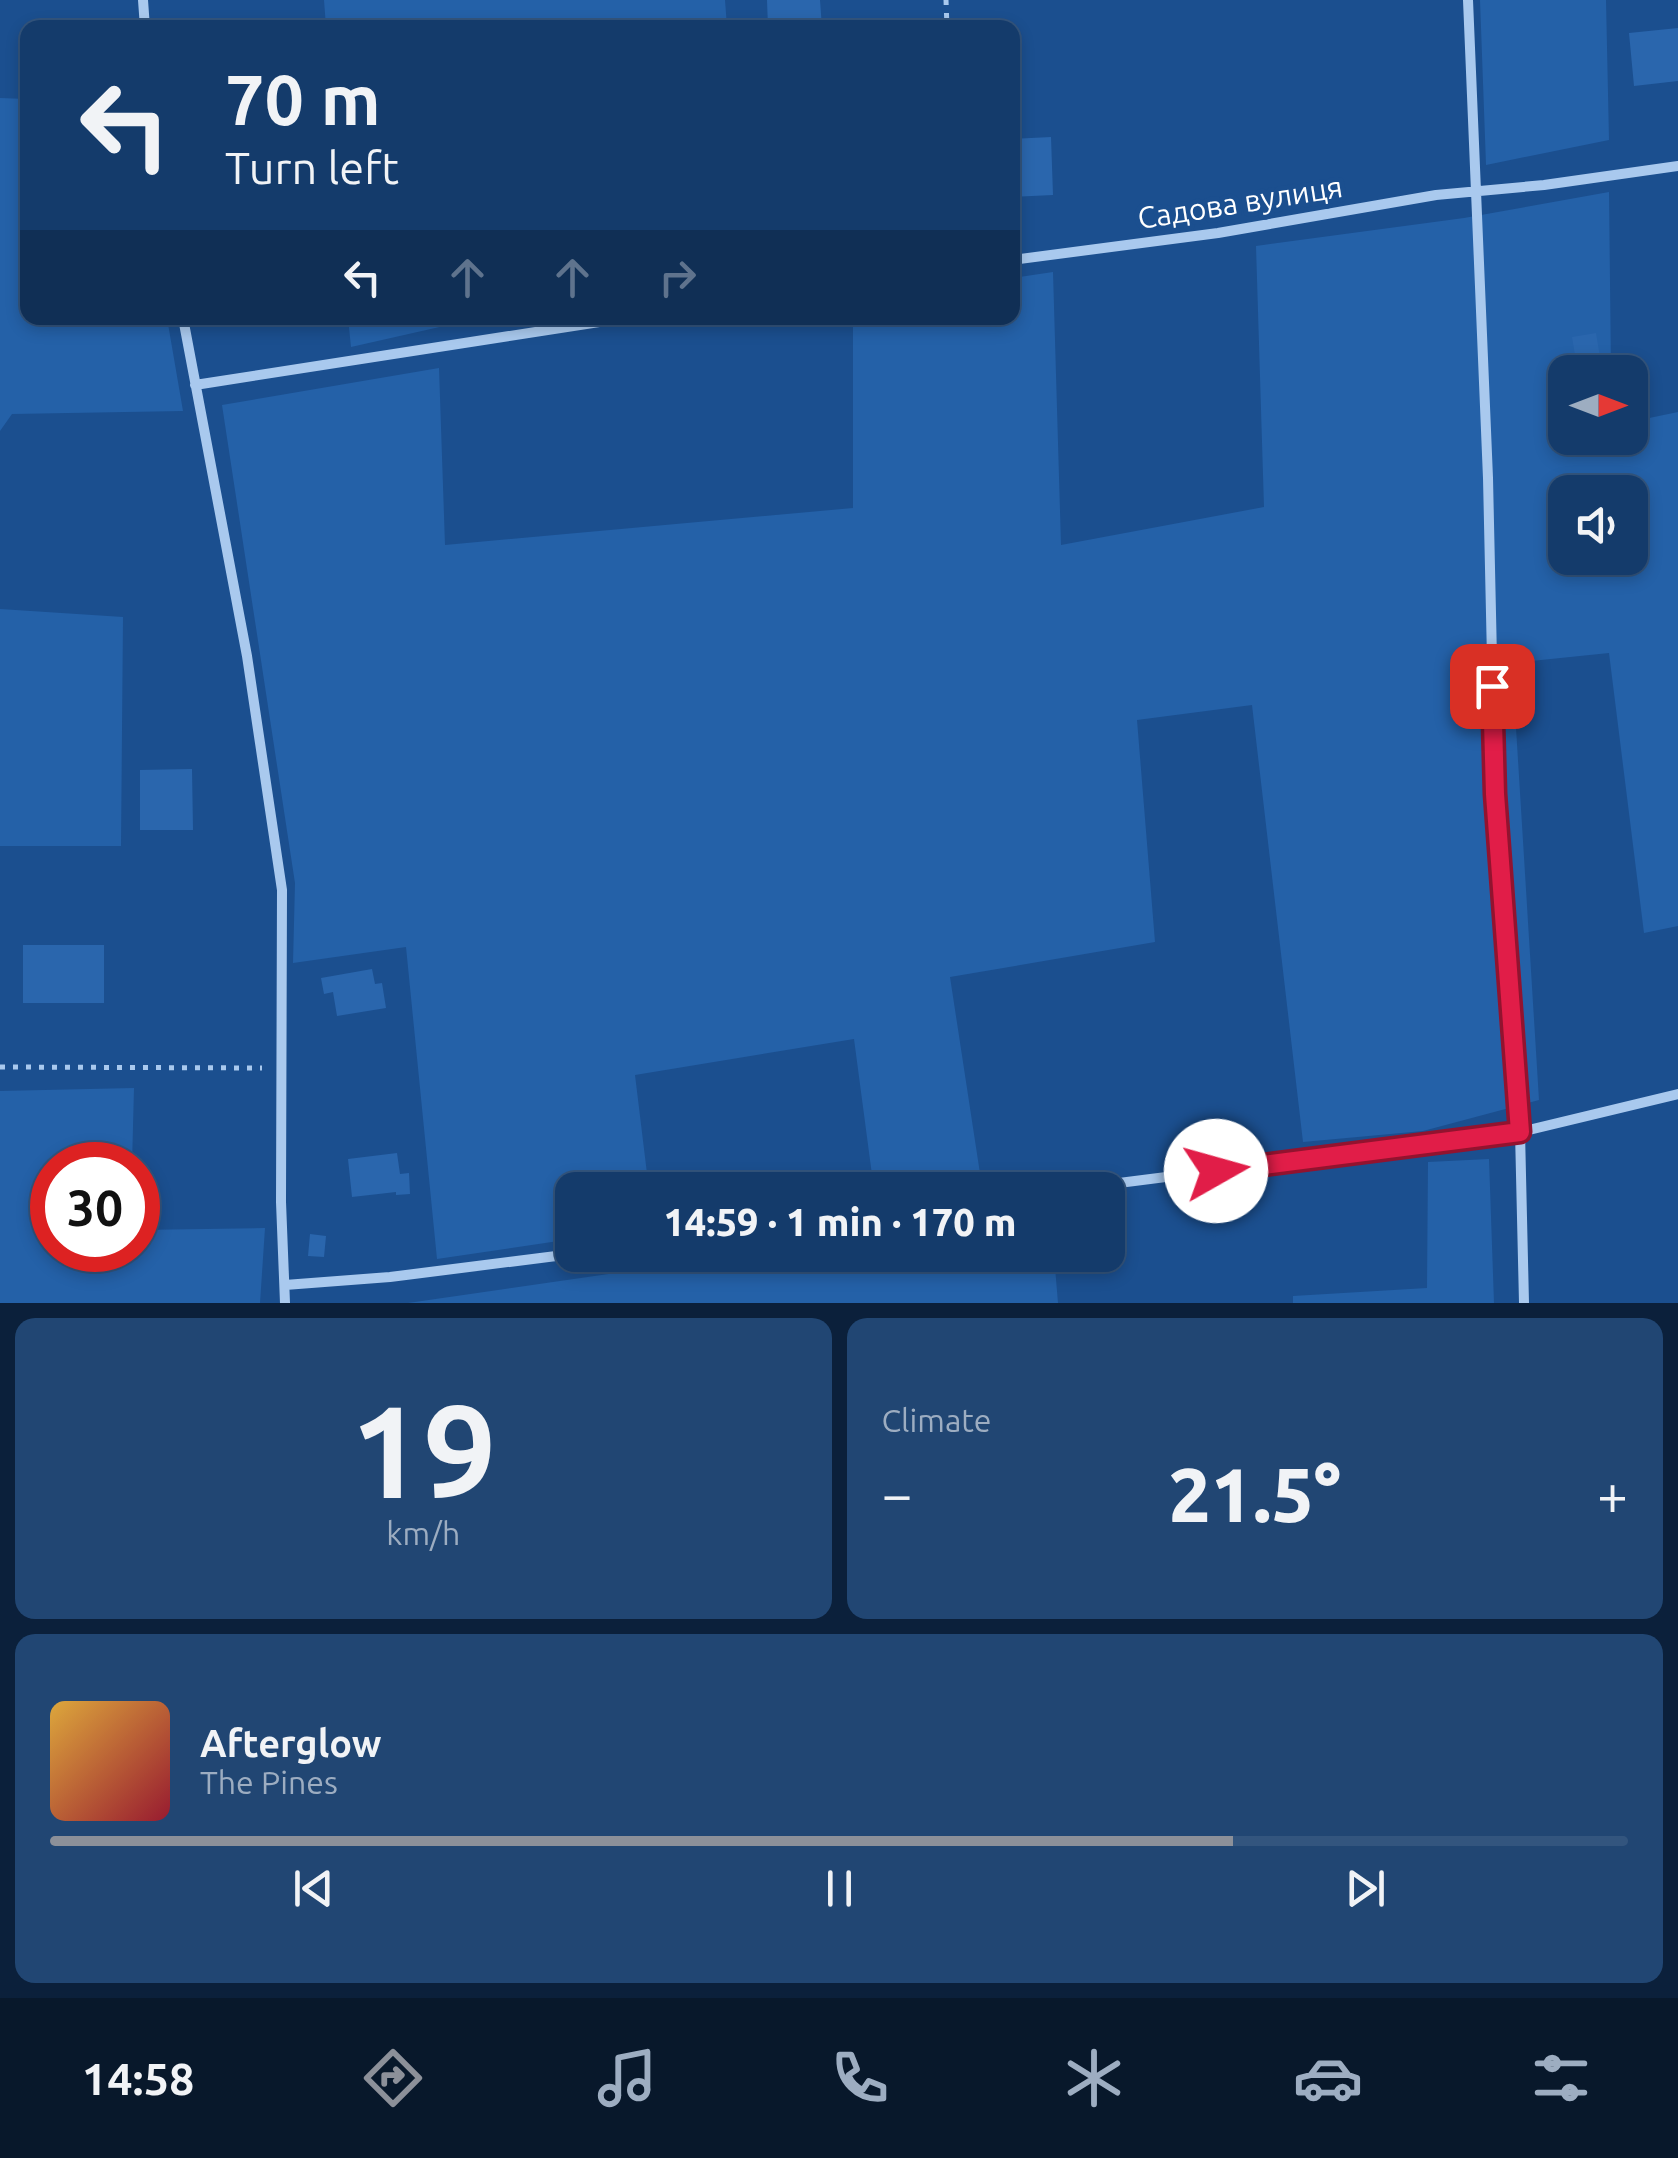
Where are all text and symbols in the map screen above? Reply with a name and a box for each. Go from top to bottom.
icon: left [60,60,190,190]
text: 70 m [225,60,381,138]
text: Turn left [225,142,399,193]
street label: Садова вулиця [1135,169,1345,235]
icon: left [335,250,390,305]
icon: ahead [440,250,495,305]
icon: ahead [545,250,600,305]
icon: right [650,250,705,305]
north arrow [1548,355,1648,455]
map controls [1548,355,1648,575]
button: sound [1548,475,1648,575]
pin [1450,644,1535,729]
icon: arrive [1465,659,1520,714]
position arrow [1164,1119,1268,1223]
speed limit sign: 30 [30,1142,160,1272]
text: 14:59 · 1 min · 170 m [663,1201,1017,1243]
text: 19 [350,1377,497,1523]
text: Climate [882,1402,992,1438]
text: 21.5° [1168,1452,1341,1536]
text: − [882,1463,913,1524]
text: + [1597,1463,1628,1524]
text: km/h [386,1515,460,1551]
text: Afterglow [200,1722,382,1764]
text: The Pines [200,1764,338,1800]
icon: previous [286,1861,341,1916]
icon: pause [812,1861,867,1916]
icon: next [1338,1861,1393,1916]
icon: directions [358,2043,428,2113]
icon: music [592,2043,662,2113]
icon: phone [825,2043,895,2113]
icon: climate [1059,2043,1129,2113]
icon: car [1293,2043,1363,2113]
icon: filters [1526,2043,1596,2113]
text: 14:58 [82,2053,194,2104]

